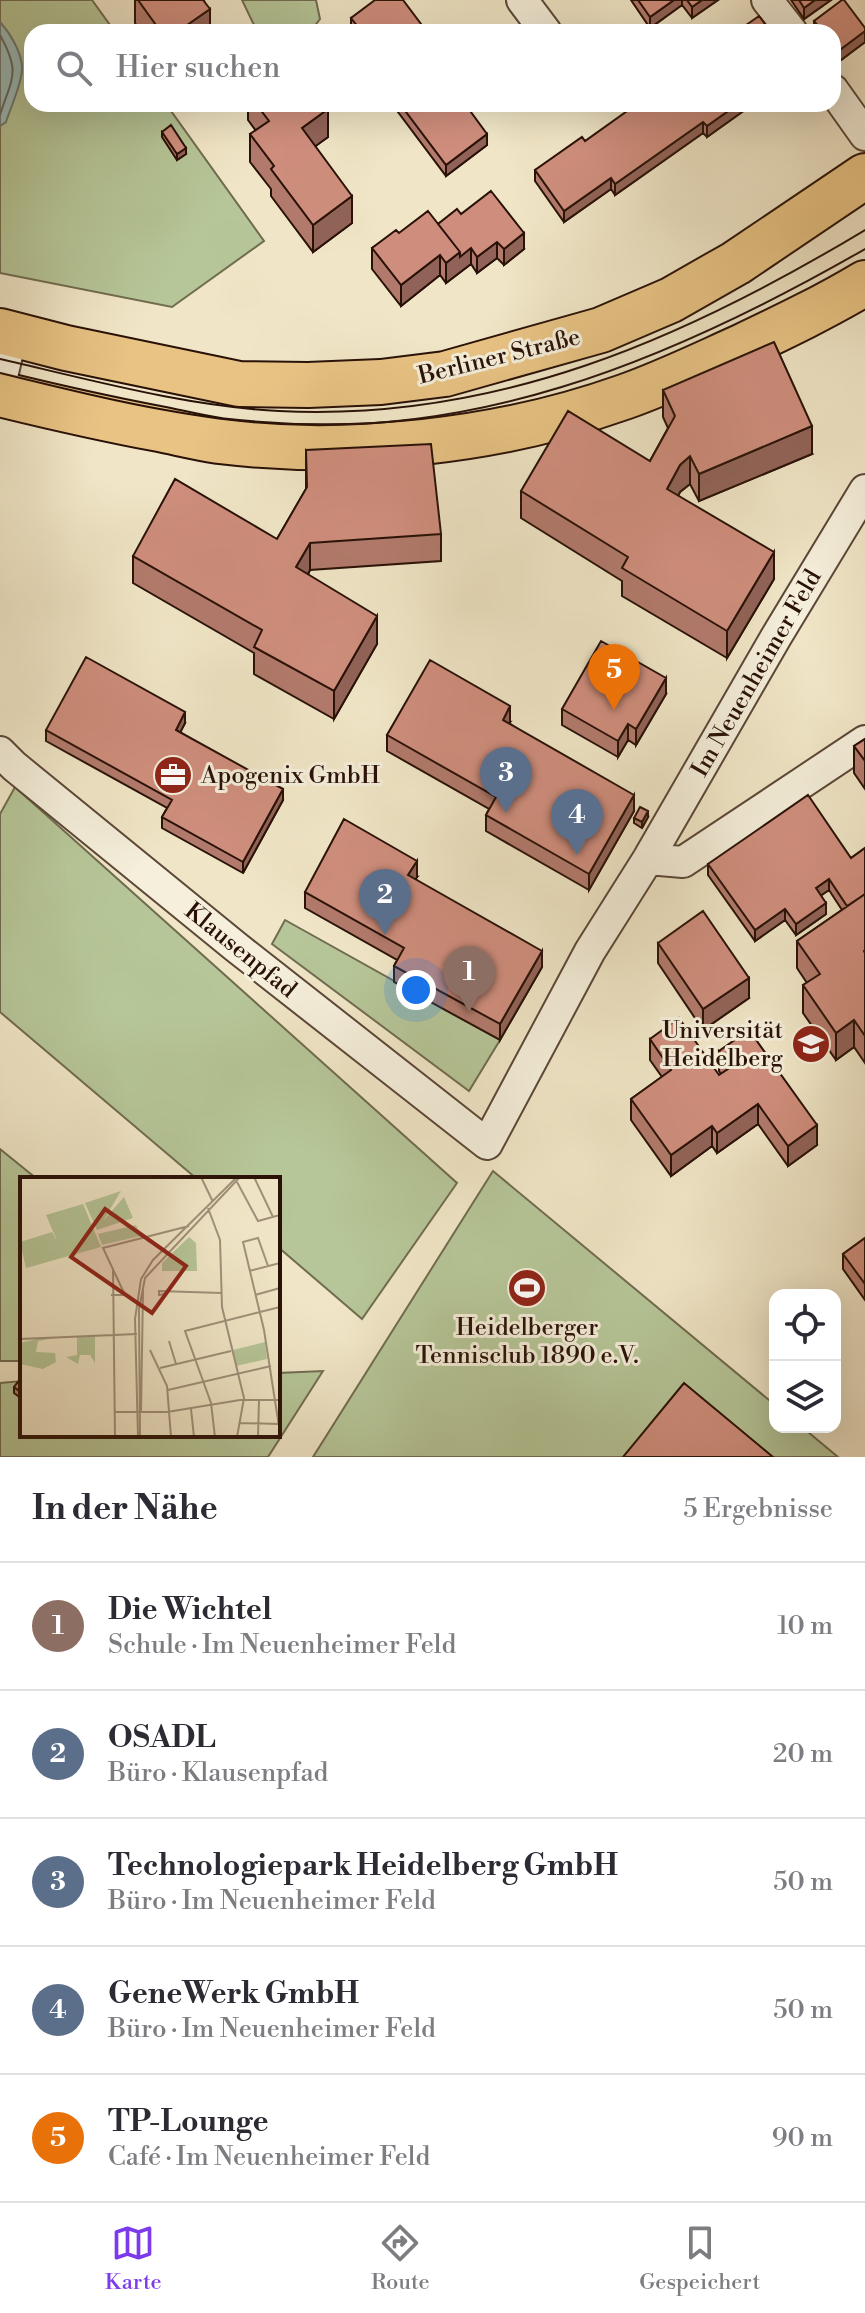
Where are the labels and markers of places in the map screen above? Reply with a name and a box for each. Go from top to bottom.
pin: 5 [588,644,640,710]
pin: 3 [480,747,532,813]
office icon: Apogenix GmbH [152,754,194,796]
place label: Apogenix GmbH [200,761,380,791]
pin: 4 [551,789,603,855]
pin: 2 [359,869,411,935]
pin: 1 [443,946,495,1012]
place label: Universität Heidelberg [662,1016,784,1074]
school or university icon: Universität Heidelberg [790,1023,832,1065]
sports icon: Heidelberger Tennisclub 1890 e.V. [506,1267,548,1309]
place label: Heidelberger Tennisclub 1890 e.V. [415,1313,639,1371]

